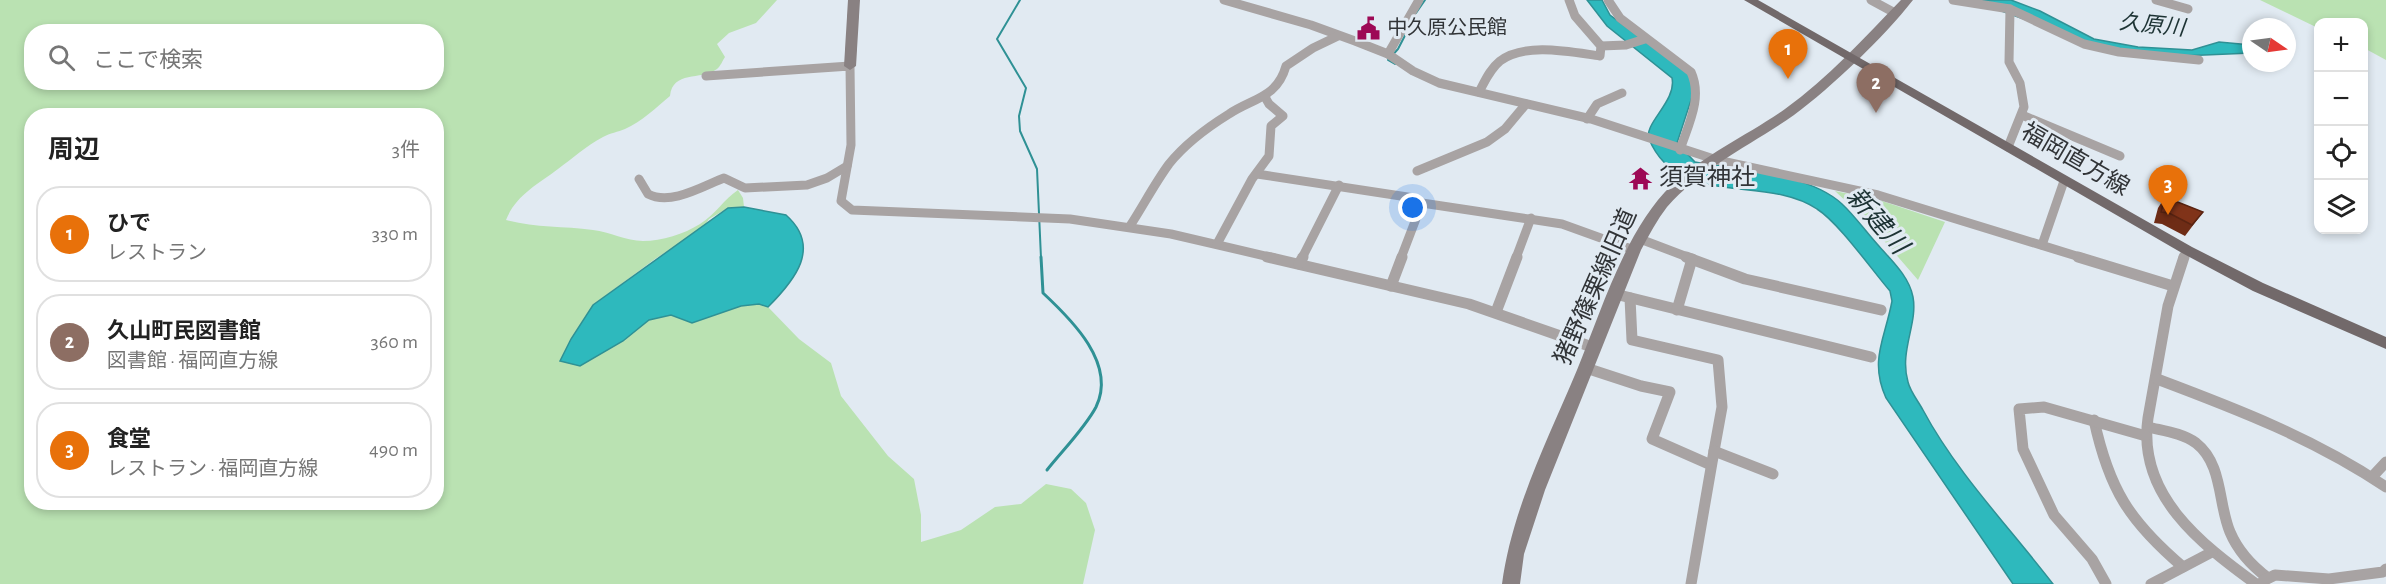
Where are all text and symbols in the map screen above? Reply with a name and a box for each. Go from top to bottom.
water label: 久原川 [2118,10,2188,40]
public building icon: 中久原公民館 [1356,15,1382,41]
place label: 中久原公民館 [1387,17,1507,38]
north arrow [2242,18,2296,72]
map controls [2314,18,2368,234]
button: + [2314,18,2368,72]
search box [24,24,444,90]
pin: 1 [1768,29,1808,79]
icon: search [45,41,78,74]
text: ここで検索 [93,49,203,71]
pin: 2 [1856,63,1896,113]
button: − [2314,72,2368,126]
street label: 福岡直方線 [2017,118,2134,200]
button: locate [2314,126,2368,180]
text: 周辺 [48,137,100,163]
text: 3件 [392,140,420,160]
place label: 須賀神社 [1659,164,1755,190]
temple icon: 須賀神社 [1628,165,1654,191]
pin: 3 [2148,166,2188,215]
button: layers [2314,180,2368,234]
water label: 新建川 [1842,182,1915,261]
your location [1398,193,1427,222]
street label: 猪野篠栗線旧道 [1549,205,1641,369]
text: ひで [107,212,151,234]
text: 1 [66,224,73,244]
text: 330 m [372,224,418,244]
text: レストラン [107,243,207,263]
text: 久山町民図書館 [107,320,261,342]
text: 2 [65,332,74,352]
text: 360 m [371,332,418,352]
text: 図書館 · 福岡直方線 [107,351,278,371]
text: 食堂 [107,428,151,450]
text: 3 [65,440,74,460]
text: 490 m [369,440,418,460]
text: レストラン · 福岡直方線 [107,459,318,479]

